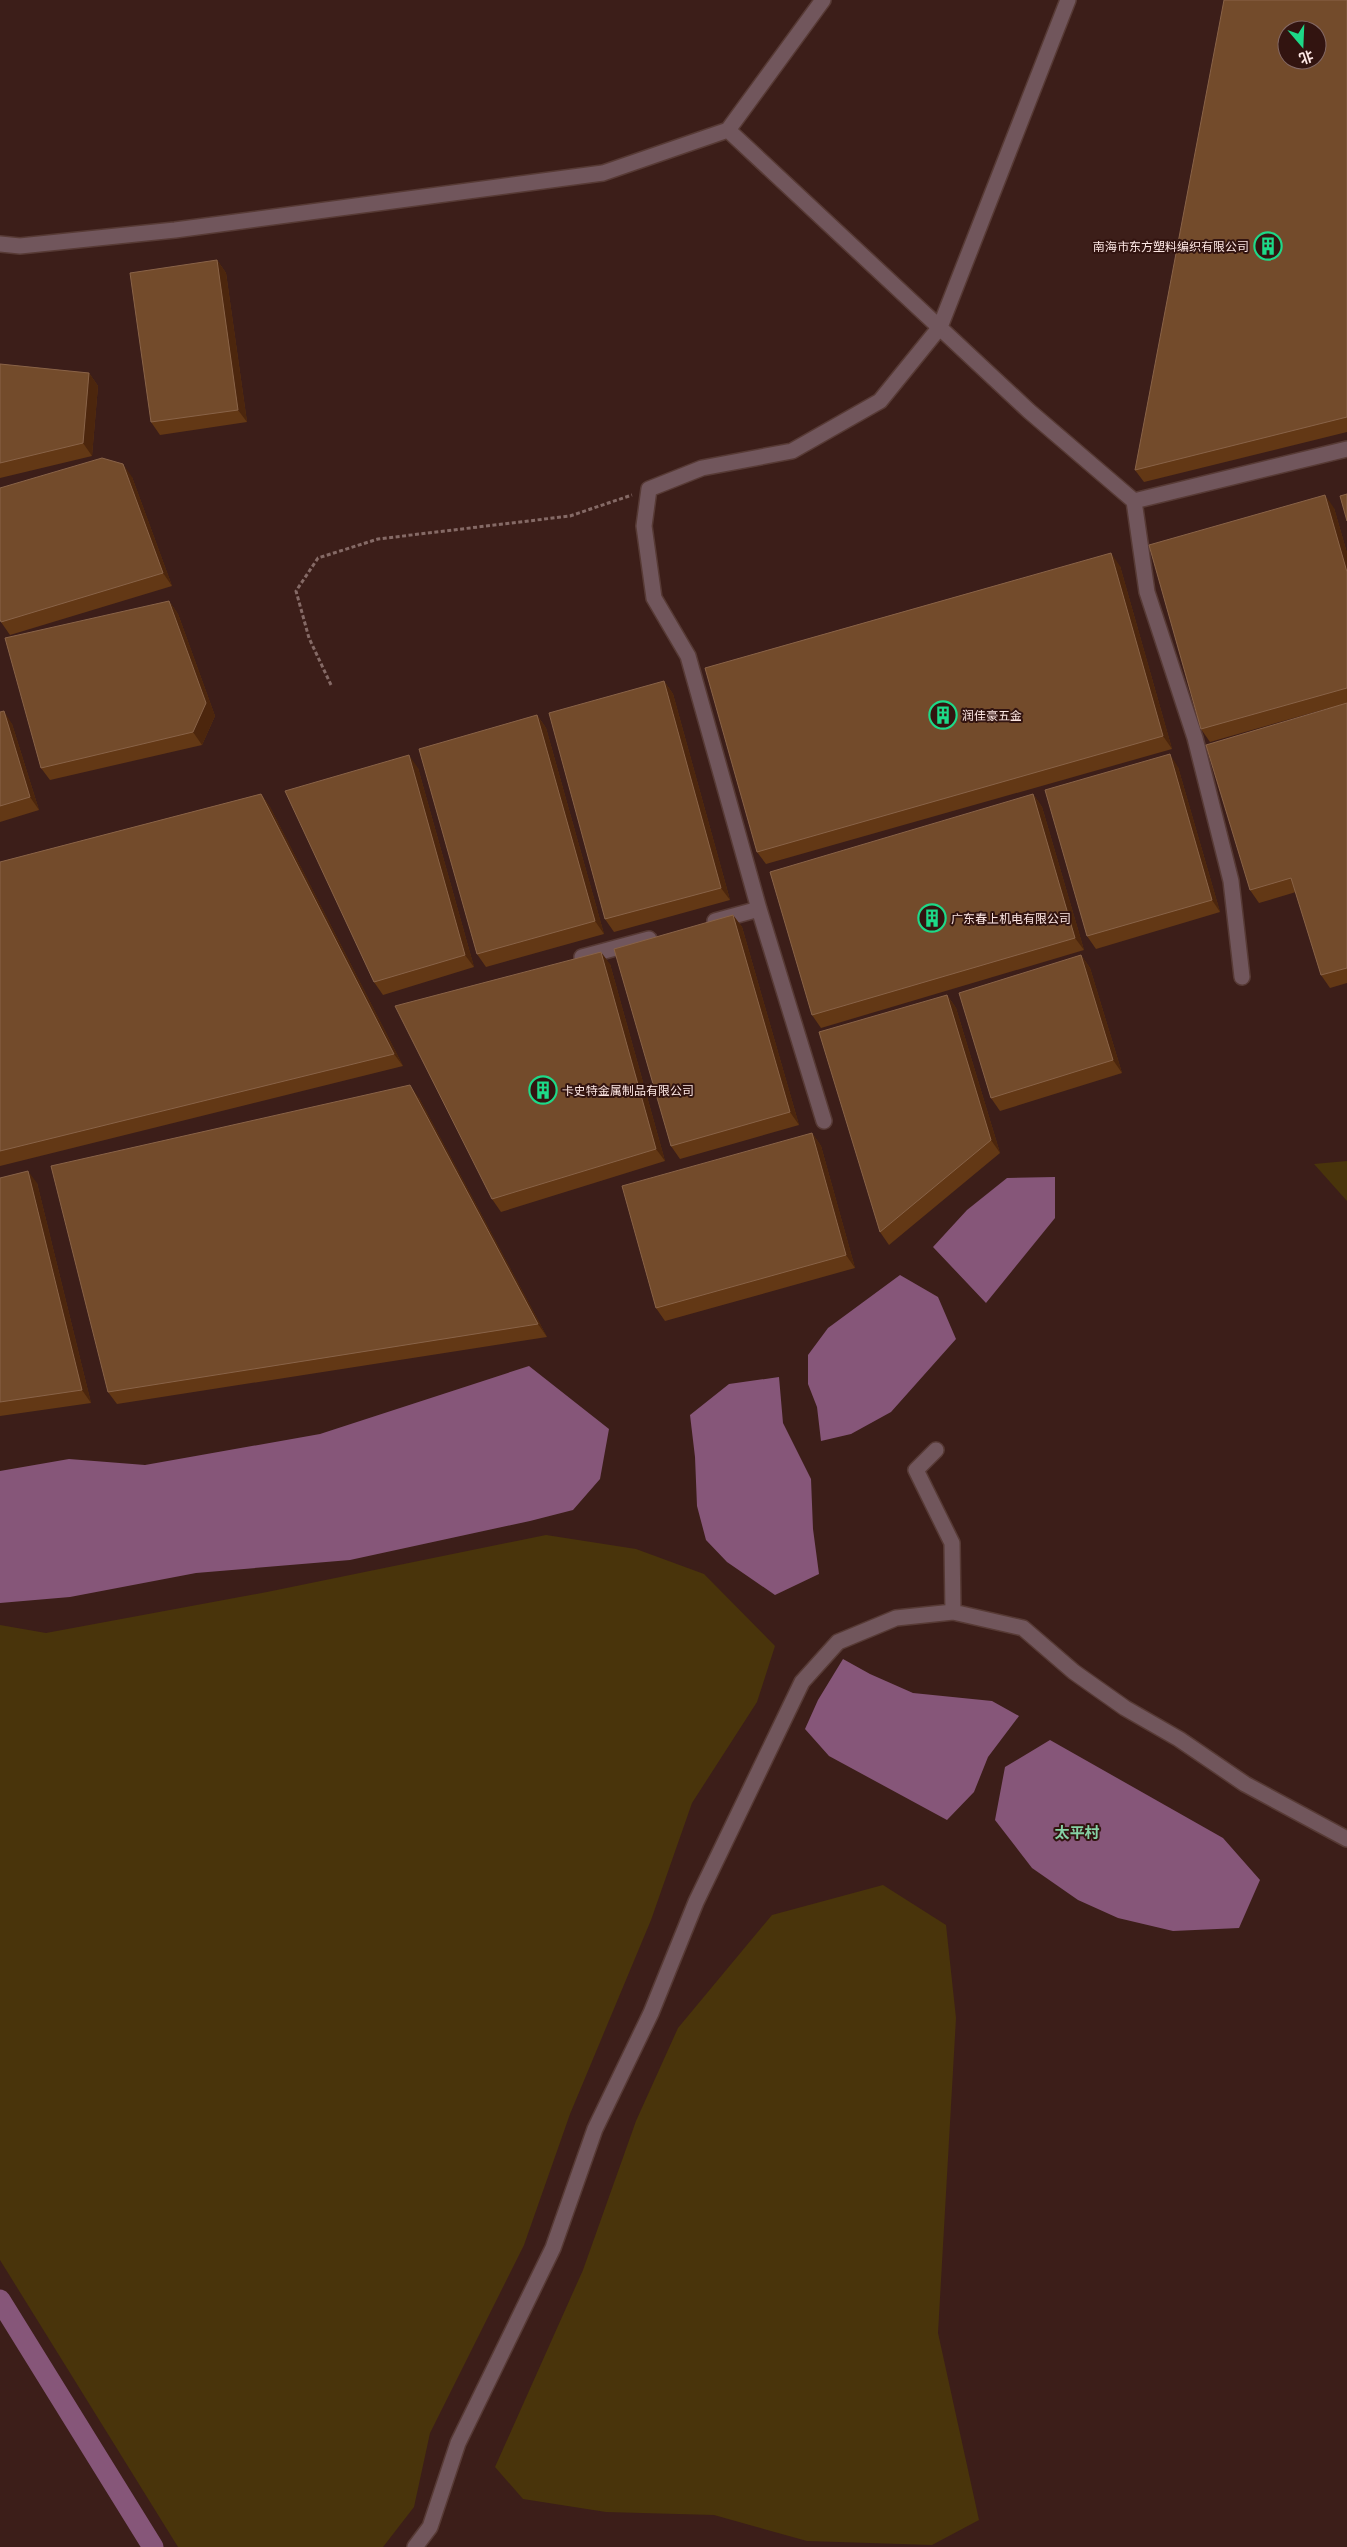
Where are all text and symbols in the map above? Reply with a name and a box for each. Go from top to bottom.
north arrow [1277,20,1327,70]
text: 北 [1297,47,1316,68]
building icon: 南海市东方塑料编织有限公司 [1253,231,1283,261]
place label: 南海市东方塑料编织有限公司 [1093,239,1249,254]
building icon: 润佳豪五金 [928,700,958,730]
place label: 润佳豪五金 [962,708,1022,723]
building icon: 广东春上机电有限公司 [917,903,947,933]
place label: 广东春上机电有限公司 [951,911,1071,926]
building icon: 卡史特金属制品有限公司 [528,1075,558,1105]
place label: 卡史特金属制品有限公司 [562,1083,694,1098]
district label: 太平村 [1054,1823,1100,1842]

